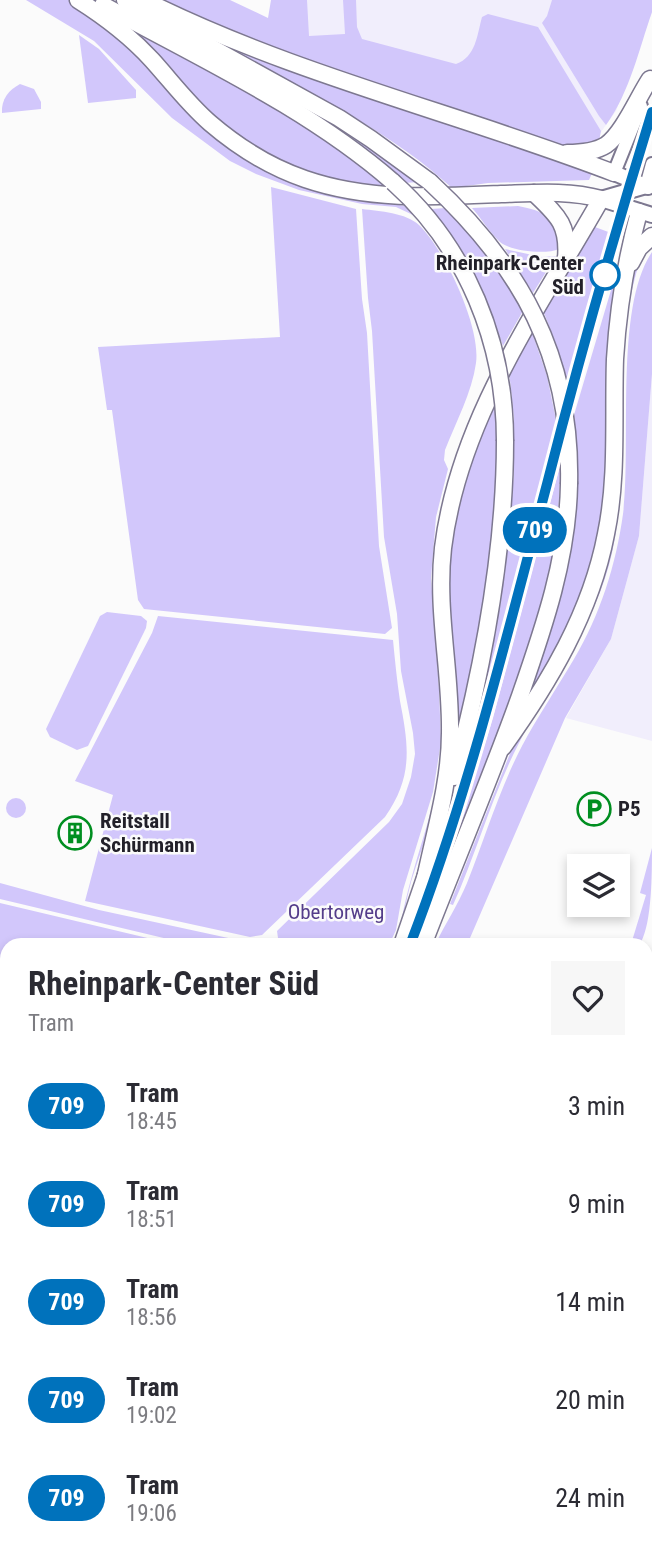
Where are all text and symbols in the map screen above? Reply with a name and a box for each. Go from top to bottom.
place label: Rheinpark-Center Süd [436,251,584,299]
marker: Rheinpark-Center Süd [590,260,620,290]
line badge: 709 [495,507,575,553]
text: 709 [517,516,553,544]
parking icon: P5 [575,790,613,828]
place label: P5 [618,797,641,821]
place label: Reitstall Schürmann [100,809,195,857]
building icon: Reitstall Schürmann [56,814,94,852]
map controls [567,854,630,917]
button: layers [567,854,630,917]
park label: Obertorweg [288,900,384,924]
button: heart [551,961,625,1035]
text: Rheinpark-Center Süd [28,964,319,1003]
text: Tram [28,1010,74,1037]
text: Tram [126,1078,179,1108]
text: 3 min [568,1091,625,1121]
text: 709 [48,1092,85,1120]
text: 18:45 [126,1108,177,1135]
text: Tram [126,1176,179,1206]
text: 9 min [568,1189,625,1219]
text: 709 [48,1190,85,1218]
text: 18:51 [126,1206,177,1233]
text: Tram [126,1274,179,1304]
text: 14 min [555,1287,625,1317]
text: 709 [48,1288,85,1316]
text: 18:56 [126,1304,177,1331]
text: Tram [126,1372,179,1402]
text: 20 min [555,1385,625,1415]
text: 709 [48,1386,85,1414]
text: 19:02 [126,1402,177,1429]
text: Tram [126,1470,179,1500]
text: 24 min [555,1483,625,1513]
text: 709 [48,1484,85,1512]
text: 19:06 [126,1500,177,1527]

